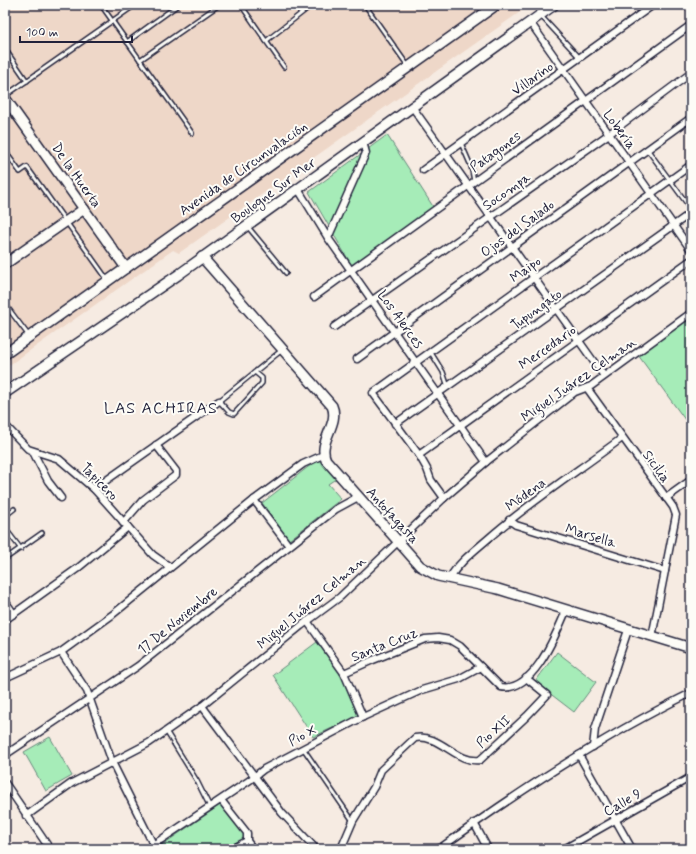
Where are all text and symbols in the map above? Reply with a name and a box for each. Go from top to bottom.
scale bar [20,18,132,44]
text: 100 m [26,25,58,41]
street label: Villarino [508,58,557,100]
street label: Lobería [599,106,640,153]
street label: Avenida de Circunvalación [176,118,311,220]
street label: Patagones [466,127,525,177]
street label: De la Huerta [47,140,105,212]
street label: Boulogne Sur Mer [228,154,320,228]
street label: Socompa [479,168,535,215]
street label: Ojos del Salado [477,196,558,262]
street label: Maipo [506,252,545,287]
street label: Tupungato [507,285,566,335]
street label: Los Alerces [373,287,428,353]
street label: Mercedario [515,321,580,374]
street label: Miguel Juárez Celman [518,333,641,428]
district label: LAS ACHIRAS [104,398,218,419]
street label: Sicilia [638,447,674,486]
street label: Tapicero [77,459,122,504]
street label: Módena [502,474,550,516]
street label: Antofagasta [362,484,422,548]
street label: Marsella [563,520,619,552]
street label: Miguel Juárez Celman [254,552,371,655]
street label: 17 De Noviembre [134,583,222,659]
street label: Santa Cruz [349,623,420,666]
street label: Pio XII [472,711,515,752]
street label: Pio X [285,721,320,751]
street label: Calle 9 [600,785,645,821]

